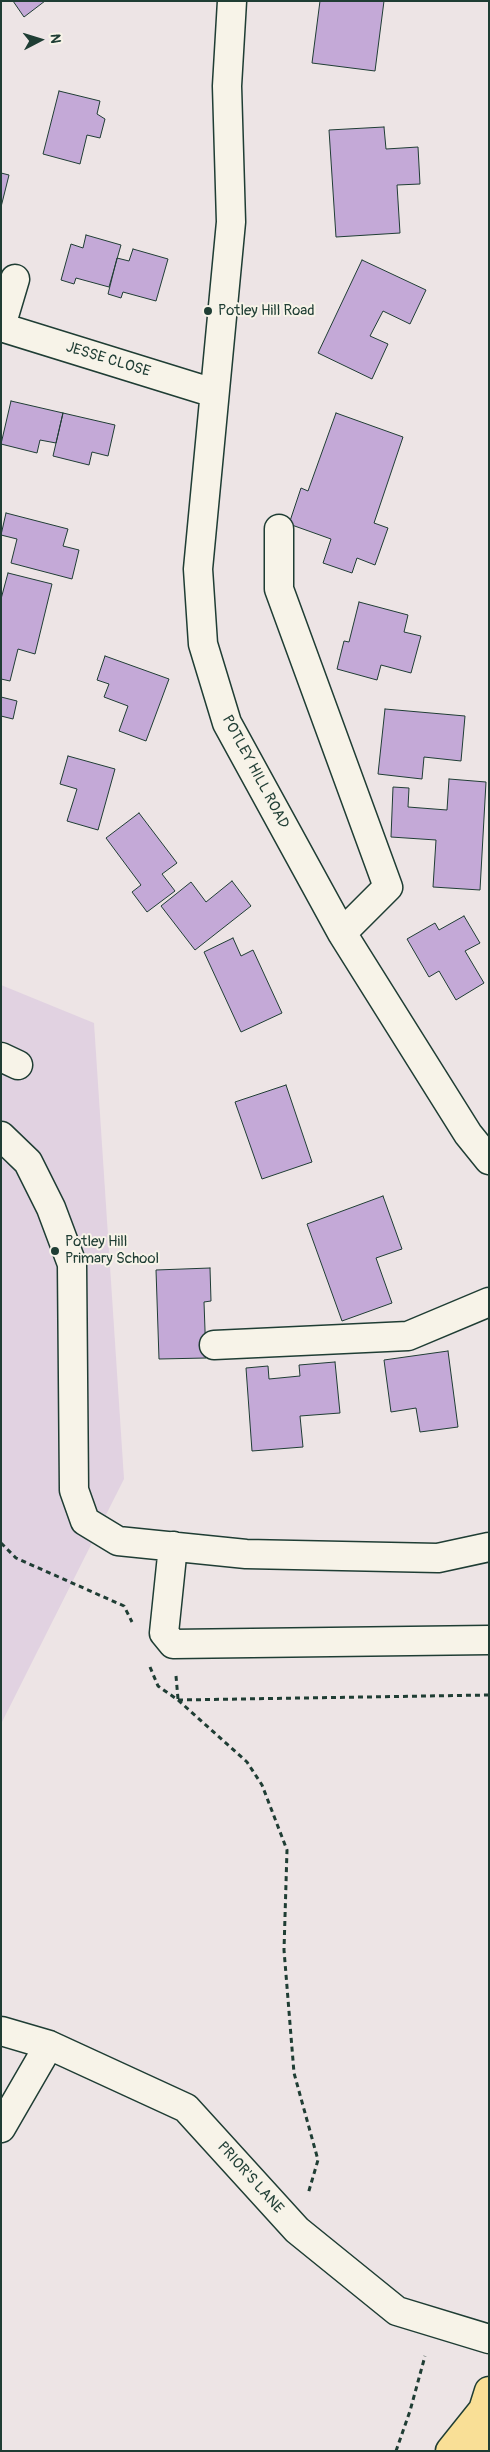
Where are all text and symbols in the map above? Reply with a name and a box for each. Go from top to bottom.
north arrow [15,15,65,65]
text: N [47,33,64,44]
place label: Potley Hill Road [218,302,315,320]
marker: Potley Hill Road [202,305,214,317]
street label: JESSE CLOSE [64,339,152,381]
street label: POTLEY HILL ROAD [218,712,292,832]
place label: Potley Hill Primary School [65,1233,159,1268]
marker: Potley Hill Primary School [49,1245,61,1257]
street label: PRIOR'S LANE [213,2138,287,2218]

